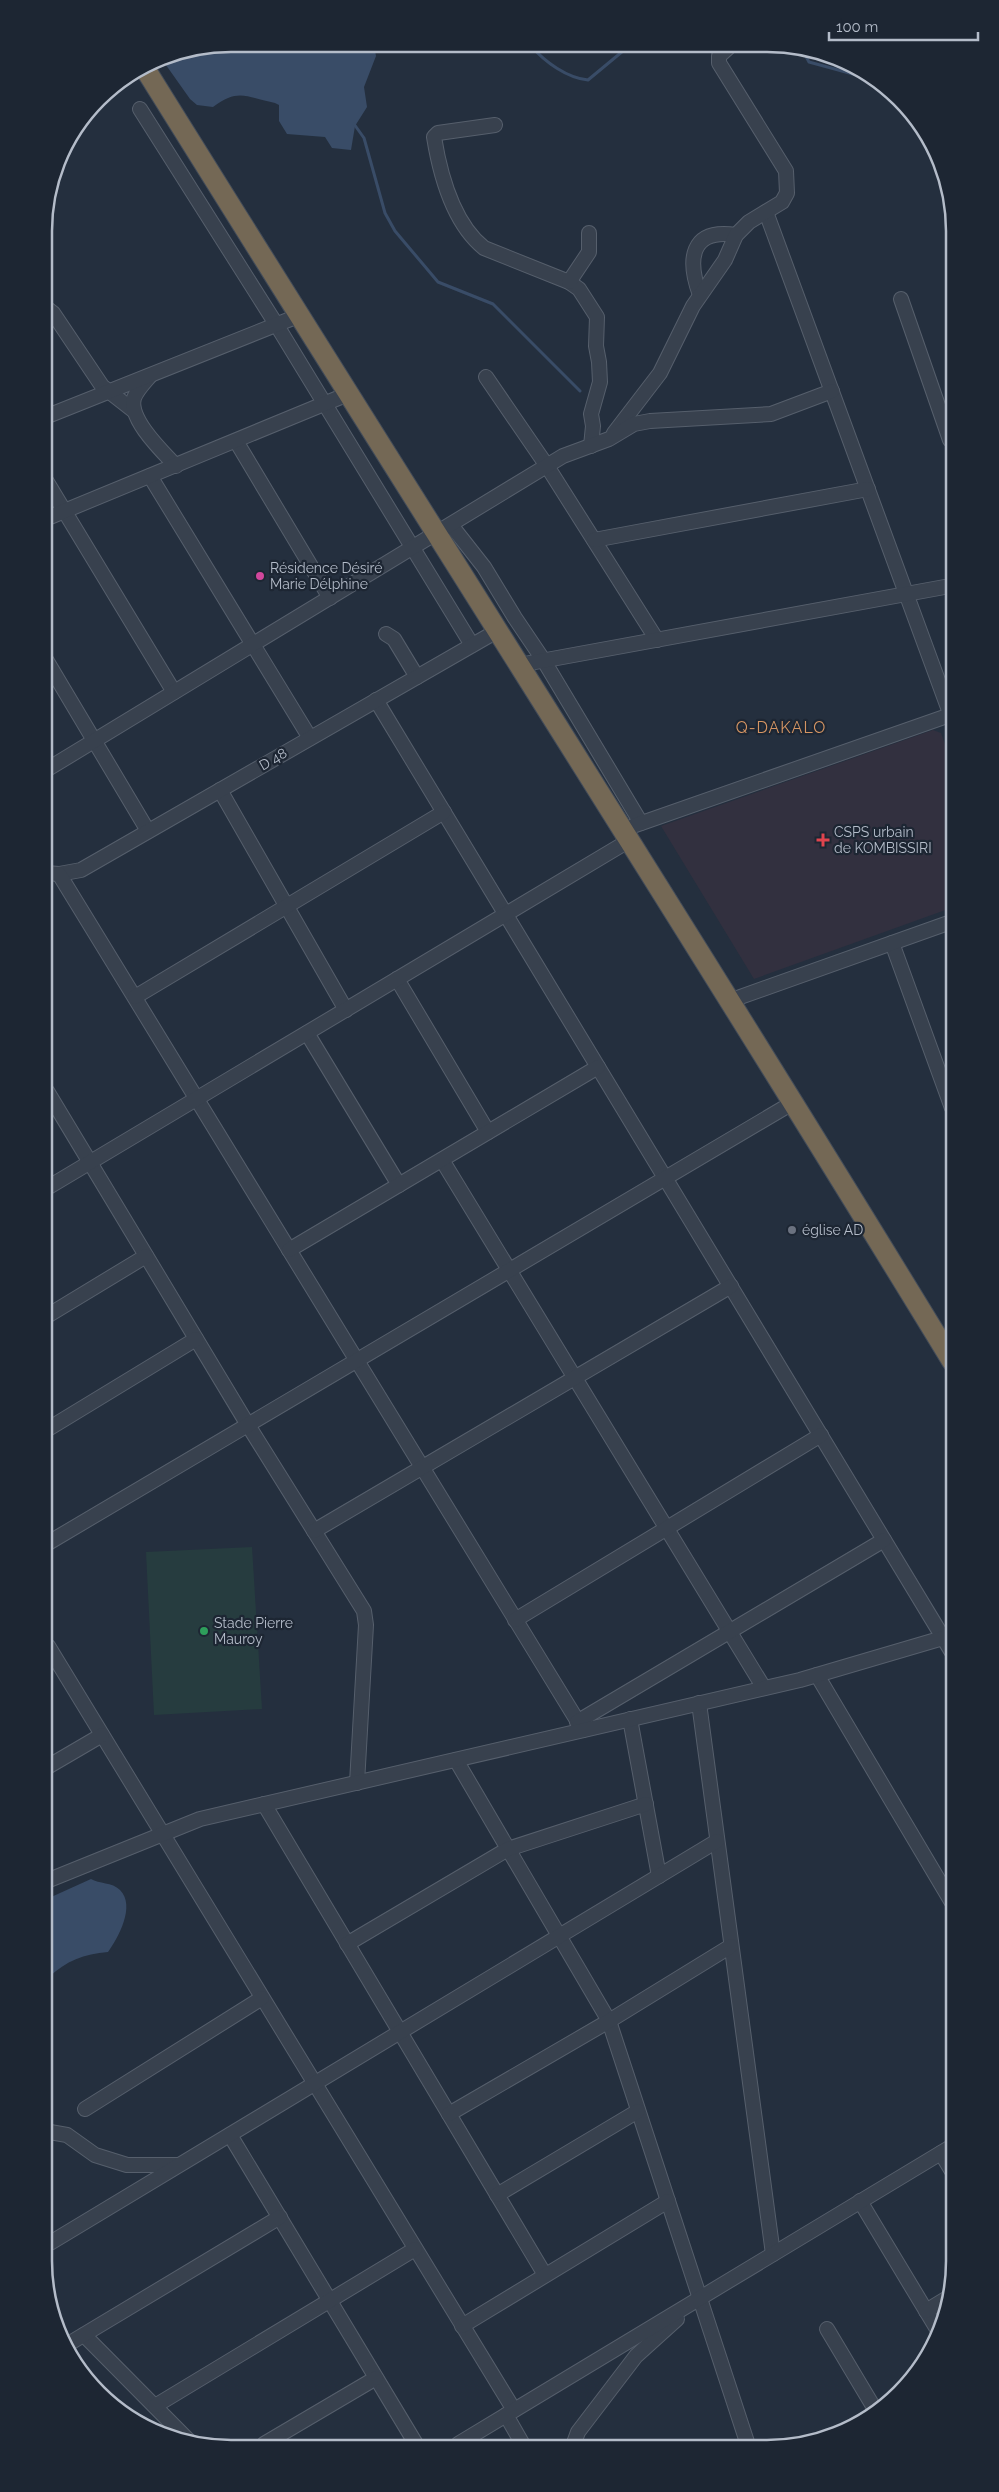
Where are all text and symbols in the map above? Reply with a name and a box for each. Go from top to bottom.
scale bar [829,10,978,42]
text: 100 m [836,18,878,36]
place label: Résidence Désiré Marie Délphine [270,560,382,592]
marker: Résidence Désiré Marie Délphine [254,570,266,582]
district label: Q-DAKALO [736,718,826,737]
street label: D 48 [256,745,290,773]
place label: CSPS urbain de KOMBISSIRI [834,824,932,856]
marker: CSPS urbain de KOMBISSIRI [816,833,830,847]
place label: église AD [802,1222,863,1238]
marker: église AD [786,1224,798,1236]
place label: Stade Pierre Mauroy [214,1615,293,1647]
marker: Stade Pierre Mauroy [198,1625,210,1637]

